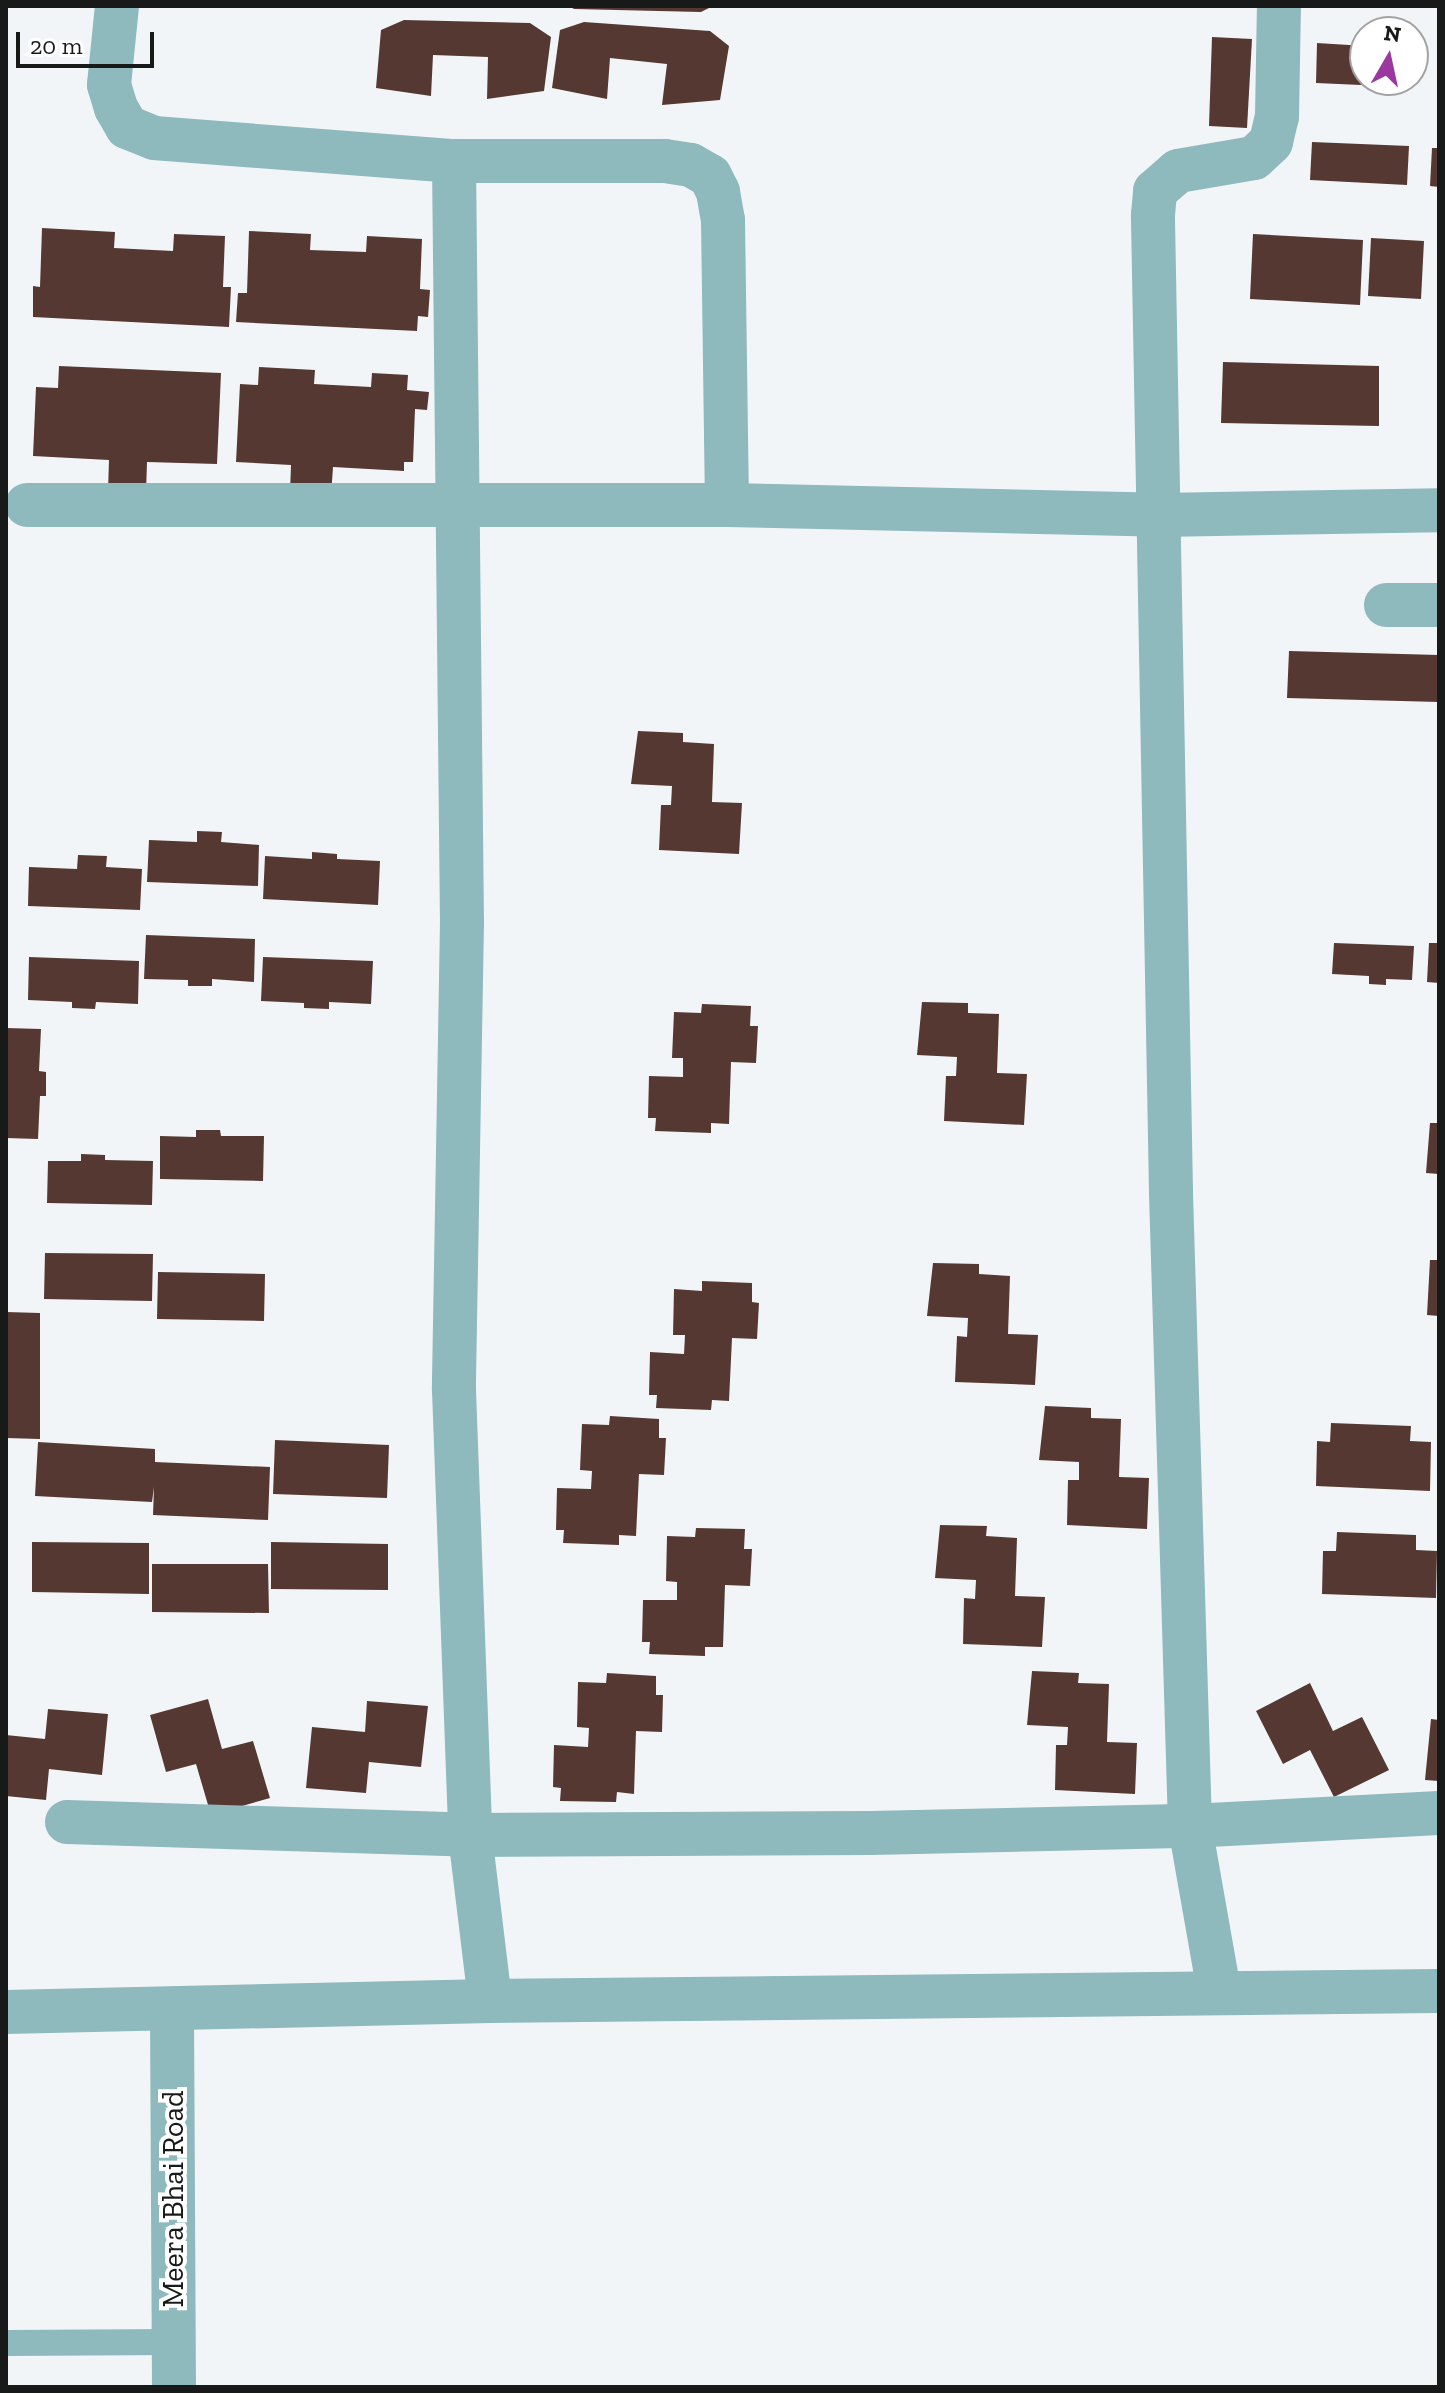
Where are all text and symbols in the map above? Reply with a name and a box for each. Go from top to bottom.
scale bar [20,16,158,66]
north arrow [1349,16,1429,96]
text: N [1382,19,1403,48]
text: 20 m [30,31,82,60]
street label: Meera Bhai Road [155,2091,191,2307]

